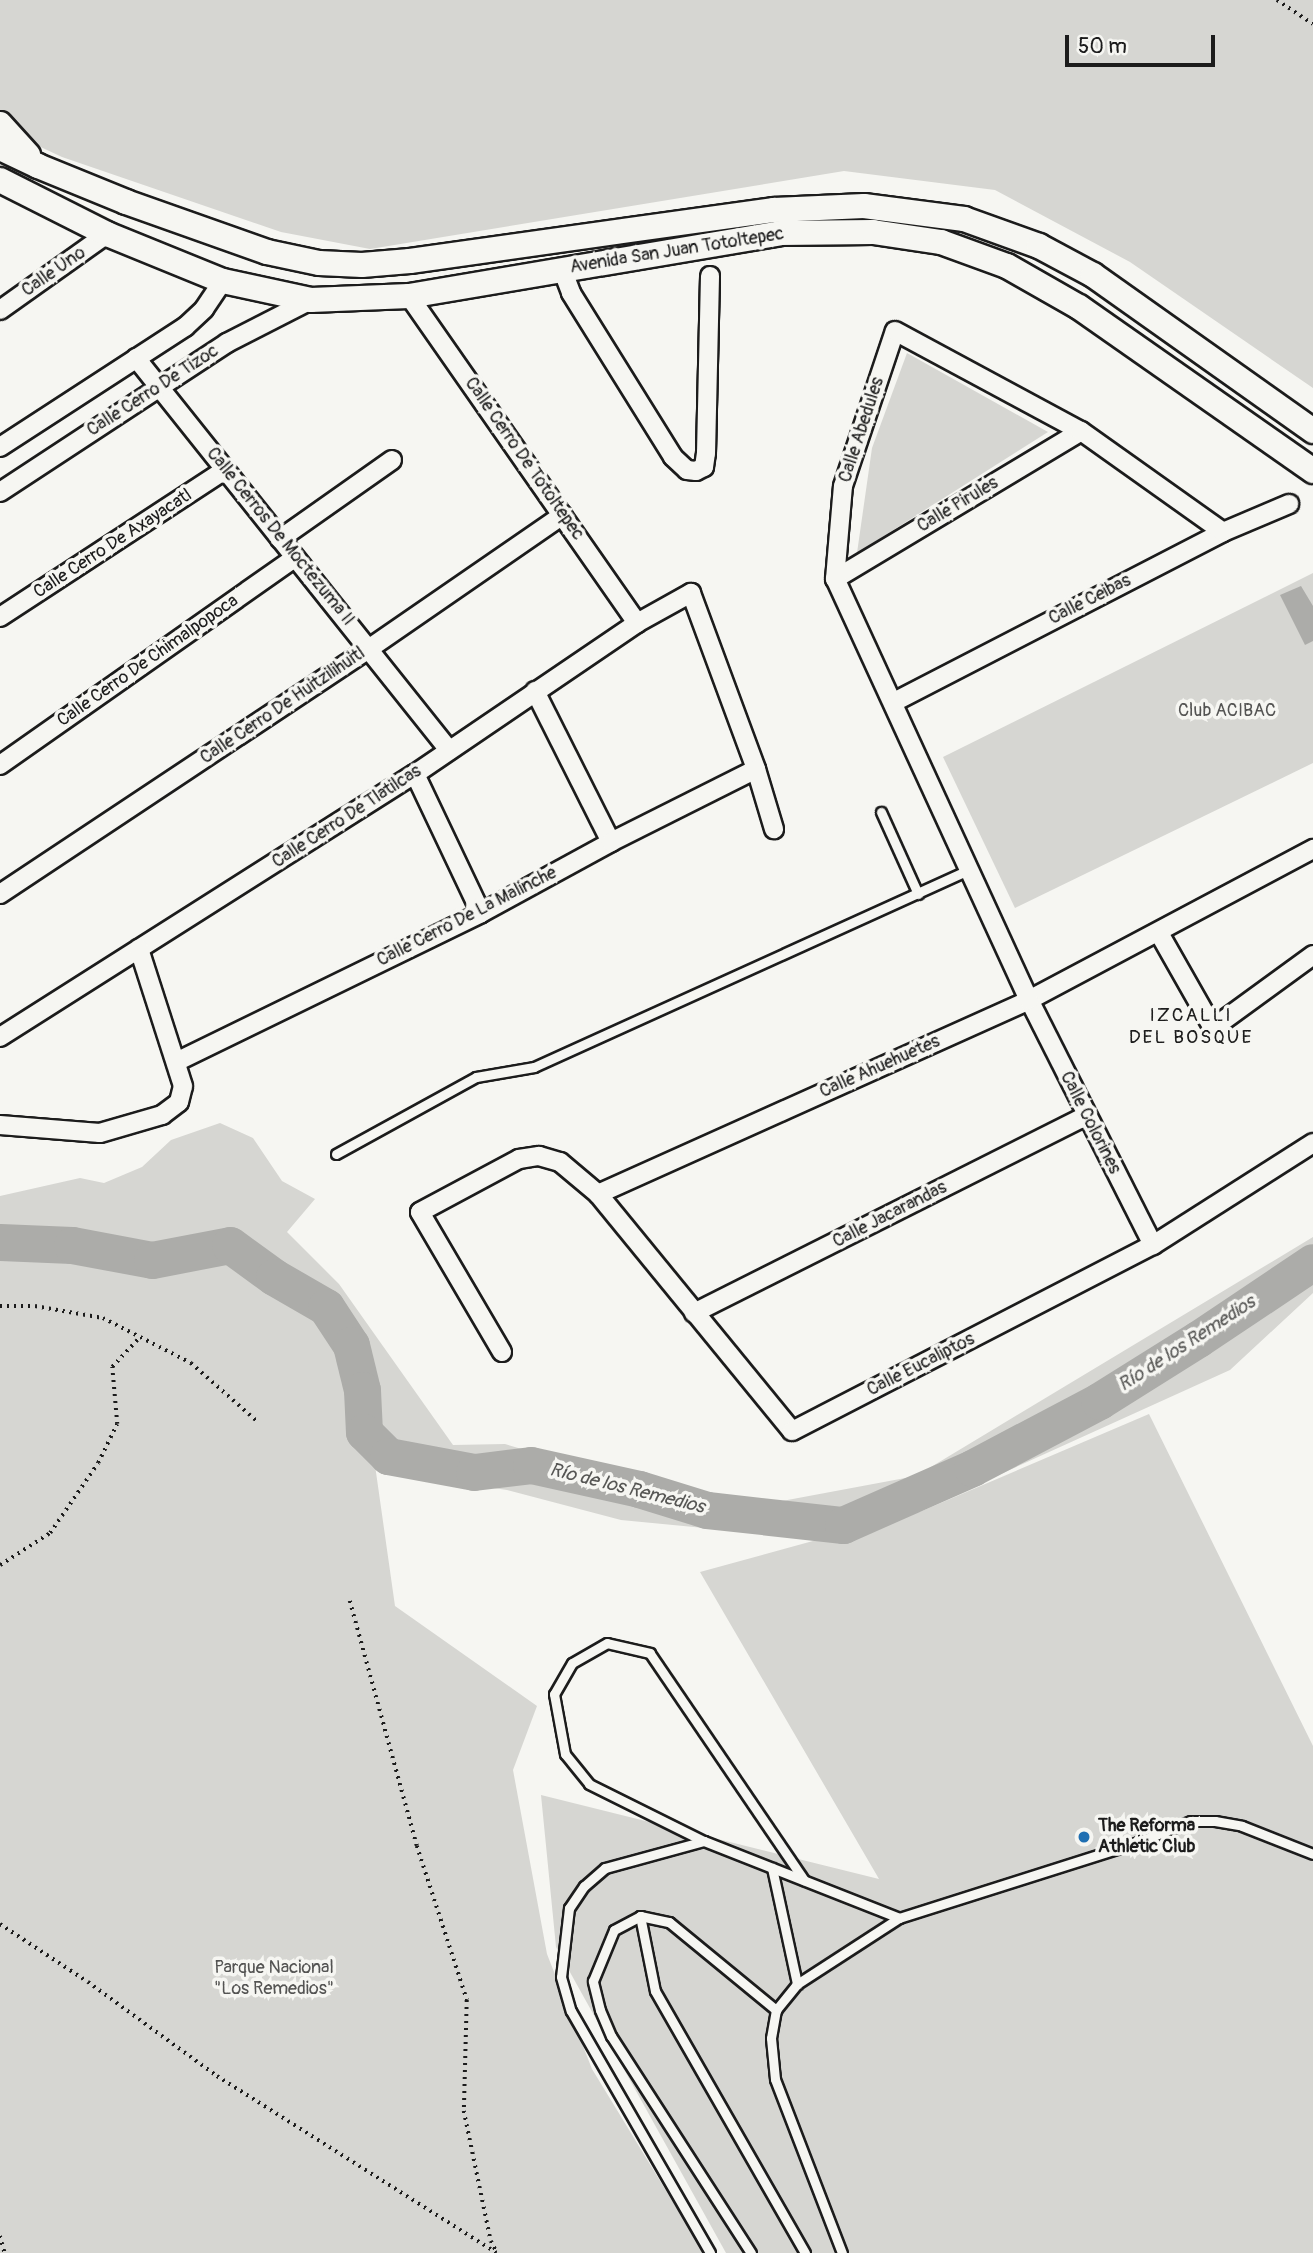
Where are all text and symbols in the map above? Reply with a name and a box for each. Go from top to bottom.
scale bar [1068,21,1218,65]
text: 50 m [1078,33,1127,60]
street label: Avenida San Juan Totoltepec [568,223,786,279]
street label: Calle Uno [18,242,90,302]
street label: Calle Cerro De Tizoc [83,340,223,442]
street label: Calle Cerro De Totoltepec [460,374,588,544]
street label: Calle Abedules [835,375,889,485]
street label: Calle Cerros De Moctezuma II [201,443,359,631]
street label: Calle Pirules [914,472,1002,538]
street label: Calle Cerro De Axayacatl [30,485,196,603]
street label: Calle Ceibas [1045,570,1135,630]
street label: Calle Cerro De Chimalpopoca [53,590,243,732]
street label: Calle Cerro De Huitzilihuitl [196,643,370,769]
park label: Club ACIBAC [1178,700,1276,722]
street label: Calle Cerro De Tlatilcas [268,761,426,873]
street label: Calle Cerro De La Malinche [374,862,560,972]
district label: IZCALLI DEL BOSQUE [1130,1005,1252,1049]
street label: Calle Ahuehuetes [816,1031,944,1103]
street label: Calle Colorines [1055,1068,1125,1178]
street label: Calle Jacarandas [829,1177,951,1253]
water label: Río de los Remedios [1114,1291,1260,1397]
street label: Calle Eucaliptos [864,1329,978,1401]
water label: Río de los Remedios [547,1459,707,1519]
place label: The Reforma Athletic Club [1098,1816,1195,1858]
marker: The Reforma Athletic Club [1076,1829,1092,1845]
park label: Parque Nacional "Los Remedios" [214,1958,334,2000]

